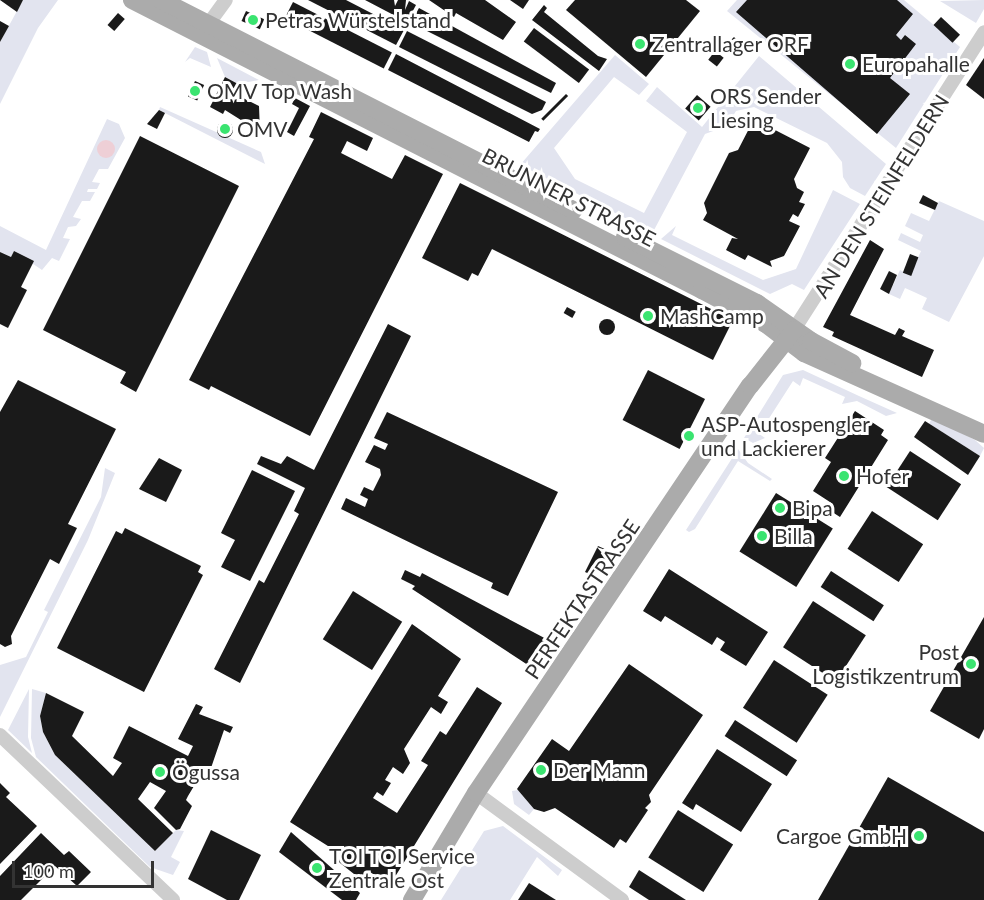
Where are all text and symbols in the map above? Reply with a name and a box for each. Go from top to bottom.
place label: Petras Würstelstand [265,7,451,33]
marker: Petras Würstelstand [246,13,260,27]
place label: Zentrallager ORF [652,31,809,57]
marker: Zentrallager ORF [633,37,647,51]
place label: Europahalle [862,51,970,77]
marker: Europahalle [843,57,857,71]
place label: OMV Top Wash [207,78,354,104]
place label: ORS Sender Liesing [710,83,821,133]
marker: OMV Top Wash [188,84,202,98]
street label: AN DEN STEINFELDERN [808,90,954,302]
marker: ORS Sender Liesing [691,101,705,115]
place label: OMV [237,116,288,142]
marker: OMV [218,122,232,136]
street label: BRUNNER STRASSE [478,142,660,252]
place label: MashCamp [660,303,764,329]
marker: MashCamp [641,309,655,323]
place label: ASP-Autospengler und Lackierer [701,411,870,461]
marker: ASP-Autospengler und Lackierer [682,429,696,443]
place label: Hofer [856,463,909,489]
marker: Hofer [837,469,851,483]
place label: Bipa [792,495,833,521]
marker: Bipa [773,501,787,515]
street label: PERFEKTASTRASSE [519,514,645,684]
place label: Billa [774,523,813,549]
marker: Billa [755,529,769,543]
place label: Post Logistikzentrum [812,639,959,689]
marker: Post Logistikzentrum [964,657,978,671]
place label: Der Mann [553,757,646,783]
place label: Ögussa [172,759,240,785]
marker: Der Mann [534,763,548,777]
marker: Ögussa [153,765,167,779]
place label: Cargoe GmbH [776,823,907,849]
marker: Cargoe GmbH [912,829,926,843]
place label: TOI TOI Service Zentrale Ost [329,843,475,893]
scale bar [15,849,158,887]
text: 100 m [23,860,74,882]
marker: TOI TOI Service Zentrale Ost [310,861,324,875]

